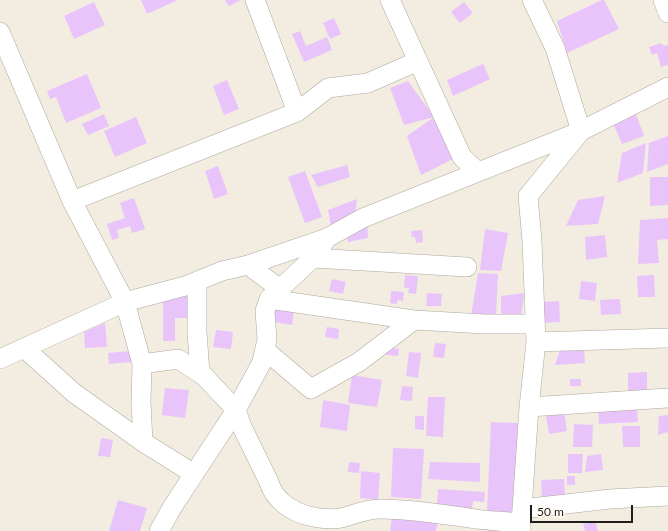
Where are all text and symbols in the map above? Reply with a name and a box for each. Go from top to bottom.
scale bar [532,497,635,523]
text: 50 m [537,504,564,519]

